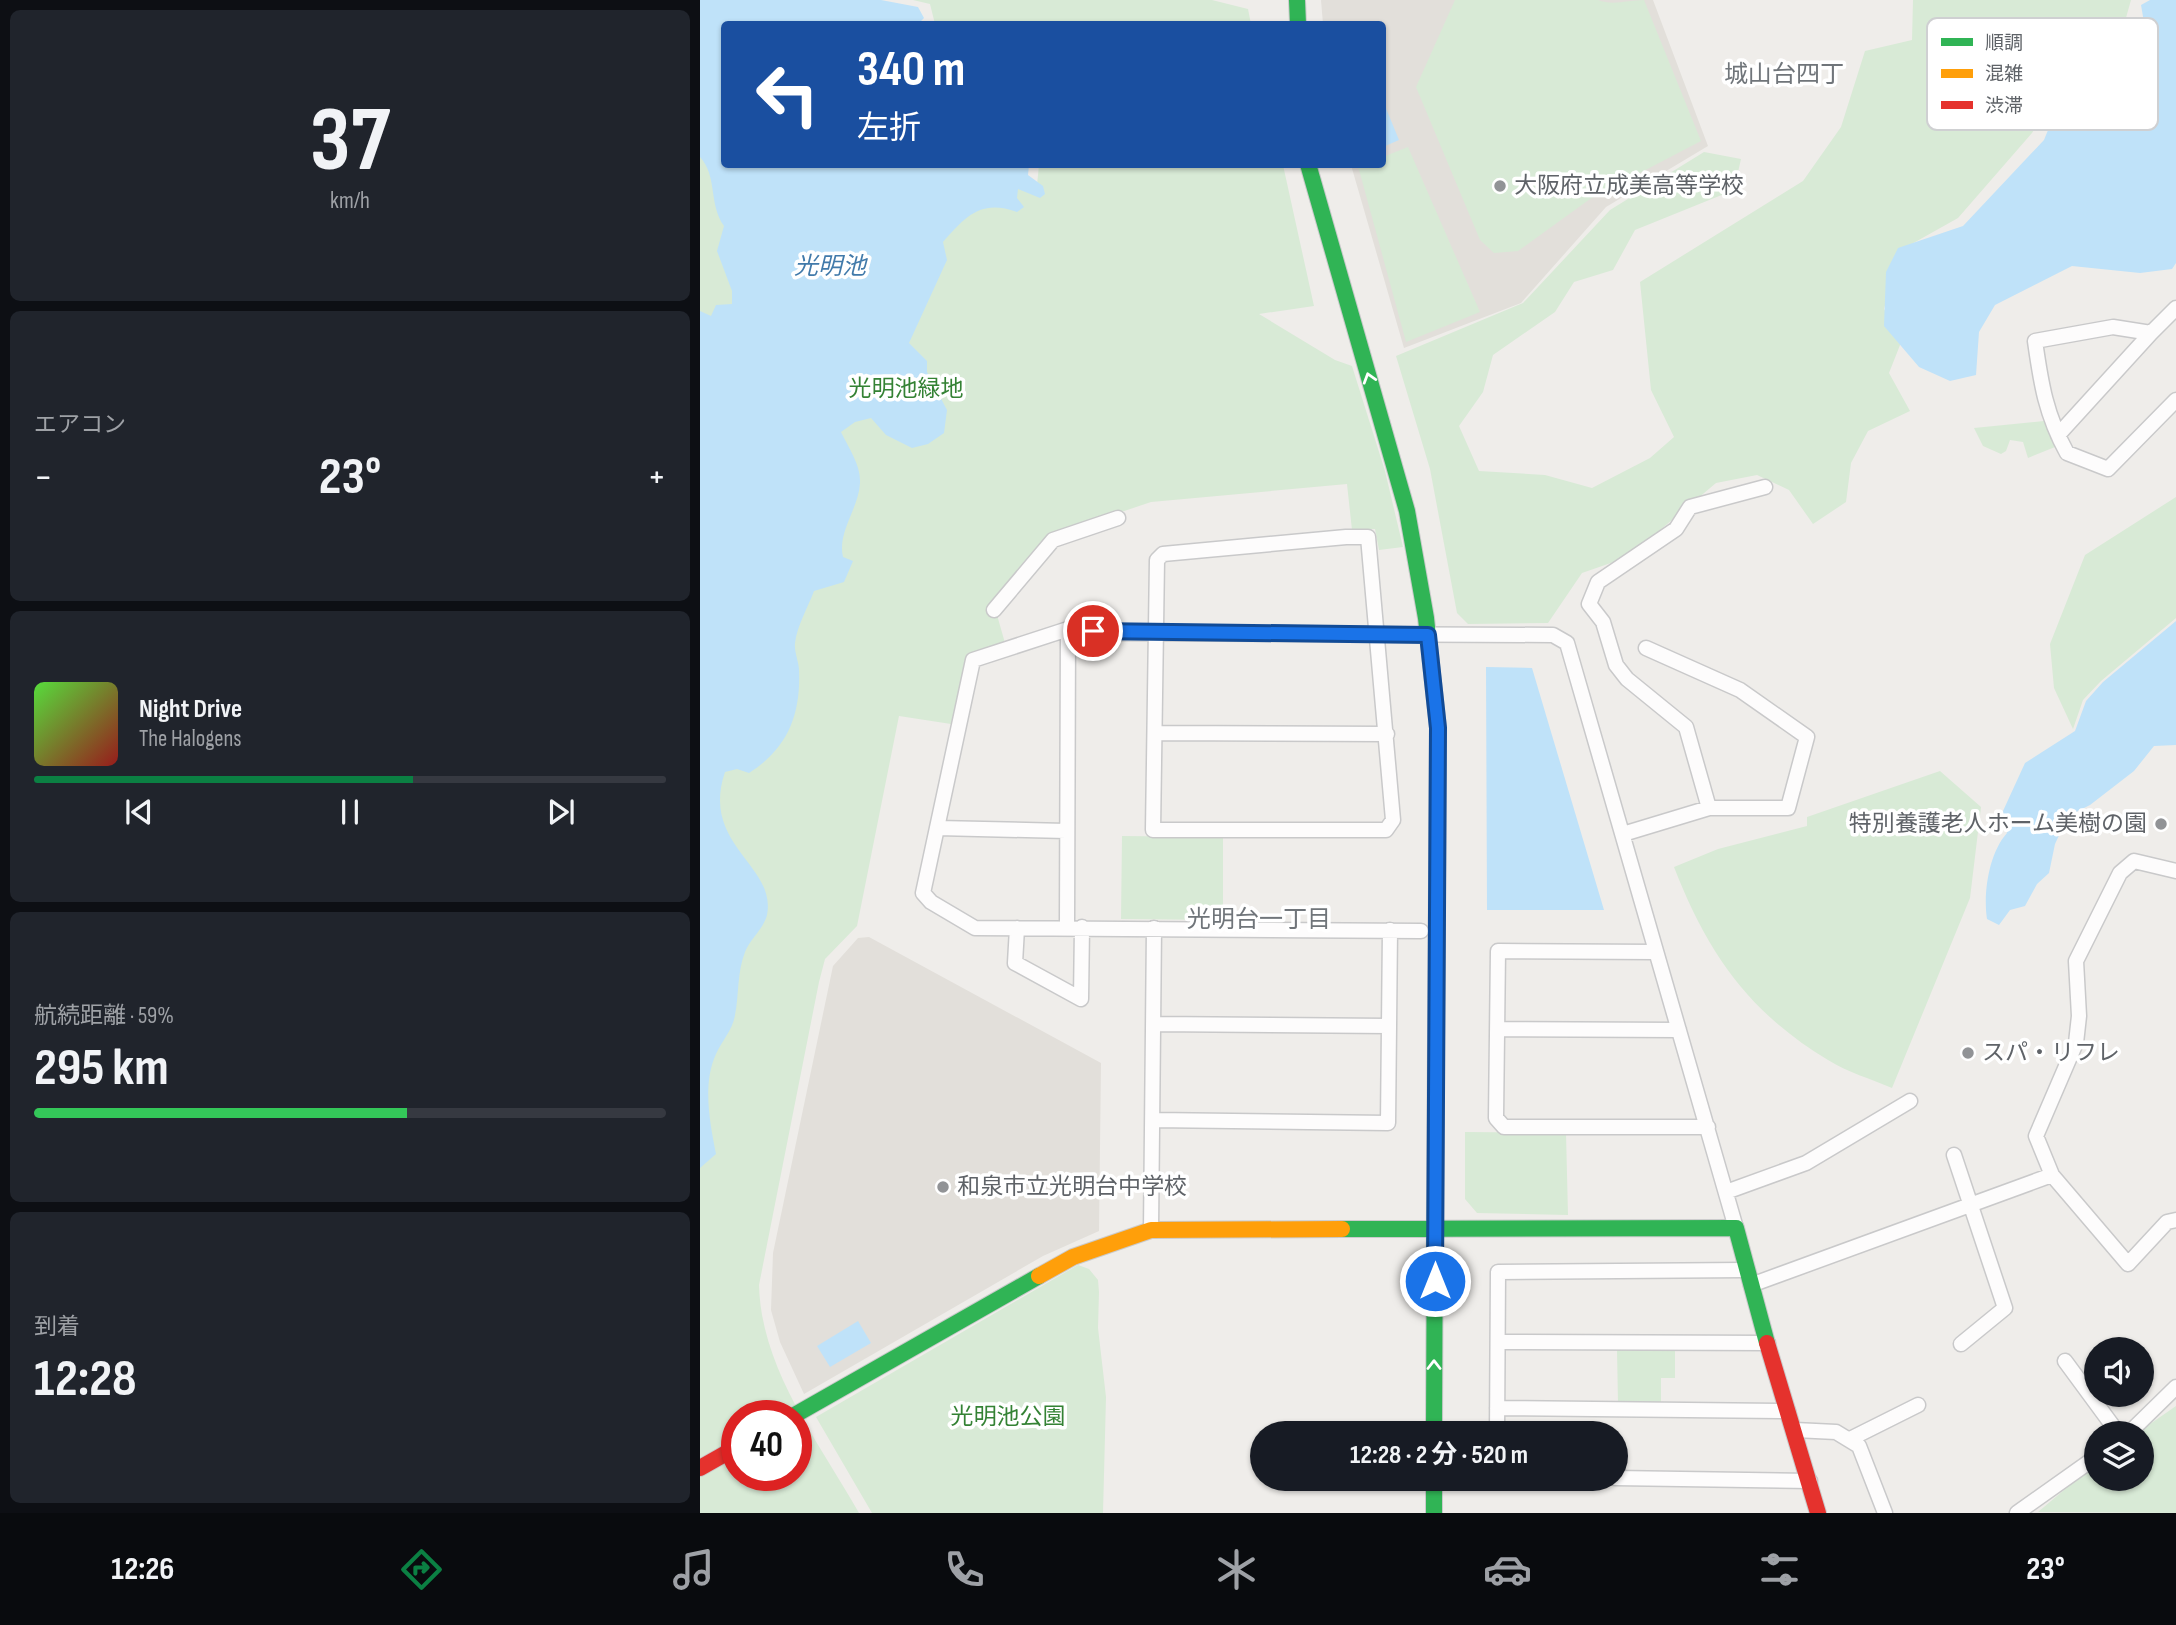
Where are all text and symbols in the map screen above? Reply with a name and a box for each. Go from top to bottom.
legend [1927,18,2158,130]
text: 順調 [1985,32,2023,55]
text: 340 m [857,41,965,100]
icon: left [742,49,833,140]
district label: 城山台四丁 [1724,60,1844,89]
text: 混雑 [1985,63,2023,86]
text: 37 [310,87,390,196]
text: 渋滞 [1985,95,2023,118]
text: 左折 [857,109,921,148]
place label: 大阪府立成美高等学校 [1514,172,1744,200]
marker: 大阪府立成美高等学校 [1492,178,1508,194]
text: km/h [330,187,370,215]
water label: 光明池 [794,252,868,281]
one-way arrow [1363,372,1378,384]
park label: 光明池緑地 [849,375,964,403]
text: エアコン [34,411,126,439]
text: 23° [319,446,381,509]
text: − [34,455,53,500]
text: + [647,455,666,500]
pin [1063,601,1123,661]
icon: arrive [1074,612,1112,650]
text: Night Drive [139,694,242,725]
text: The Halogens [139,725,242,753]
icon: previous [120,793,158,831]
icon: pause [331,793,369,831]
icon: next [542,793,580,831]
place label: 特別養護老人ホーム美樹の園 [1849,810,2147,838]
marker: 特別養護老人ホーム美樹の園 [2153,816,2169,832]
district label: 光明台一丁目 [1187,905,1331,934]
text: 航続距離 · 59% [34,1002,174,1030]
text: 295 km [34,1037,169,1100]
place label: スパ・リフレ [1982,1039,2120,1067]
marker: スパ・リフレ [1960,1045,1976,1061]
place label: 和泉市立光明台中学校 [957,1173,1187,1201]
marker: 和泉市立光明台中学校 [935,1179,951,1195]
position arrow [1398,1244,1472,1318]
text: 到着 [34,1313,80,1341]
map controls [2084,1337,2154,1491]
button: sound [2084,1337,2154,1407]
text: 12:28 [34,1348,137,1411]
one-way arrow [1426,1359,1442,1370]
speed limit sign: 40 [721,1400,812,1491]
park label: 光明池公園 [951,1403,1066,1431]
button: layers [2084,1421,2154,1491]
text: 12:28 · 2 分 · 520 m [1350,1440,1528,1471]
icon: directions [397,1545,446,1594]
icon: music [669,1545,718,1594]
icon: phone [940,1545,989,1594]
icon: climate [1212,1545,1261,1594]
icon: car [1483,1545,1532,1594]
icon: filters [1755,1545,1804,1594]
text: 12:26 [111,1550,174,1589]
text: 23° [2026,1550,2065,1589]

